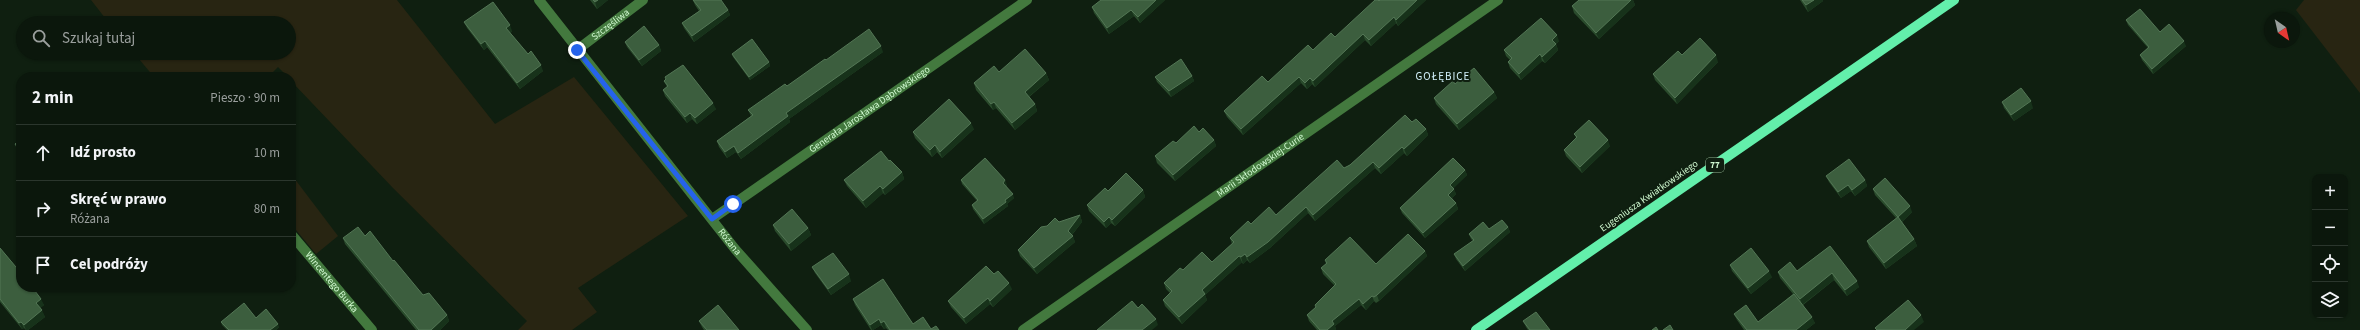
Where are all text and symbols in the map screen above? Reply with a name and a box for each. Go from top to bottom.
street label: Szczęśliwa [588,6,632,44]
north arrow [2264,12,2300,48]
search box [16,16,296,60]
icon: search [30,27,52,49]
text: Szukaj tutaj [62,28,135,49]
route end [568,41,586,59]
street label: Generała Jarosława Dąbrowskiego [806,62,933,156]
district label: GOŁĘBICE [1416,69,1470,84]
text: 2 min [32,86,73,110]
text: Pieszo · 90 m [210,89,280,107]
street label: Marii Skłodowskiej-Curie [1214,130,1307,200]
icon: ahead [32,142,54,164]
text: Idź prosto [70,142,136,163]
text: 10 m [254,144,280,162]
street label: Eugeniusza Kwiatkowskiego [1597,157,1701,235]
road number: 77 [1706,158,1724,172]
map controls [2312,174,2348,318]
button: + [2312,174,2348,210]
text: Skręć w prawo [70,189,167,210]
route start [724,195,742,213]
icon: right [32,198,54,220]
text: 80 m [254,200,280,218]
text: Różana [70,210,110,228]
button: − [2312,210,2348,246]
street label: Różana [715,226,744,258]
button: locate [2312,246,2348,282]
street label: Wincentego Burka [302,249,361,316]
icon: arrive [32,254,54,276]
text: Cel podróży [70,254,148,275]
button: layers [2312,282,2348,318]

